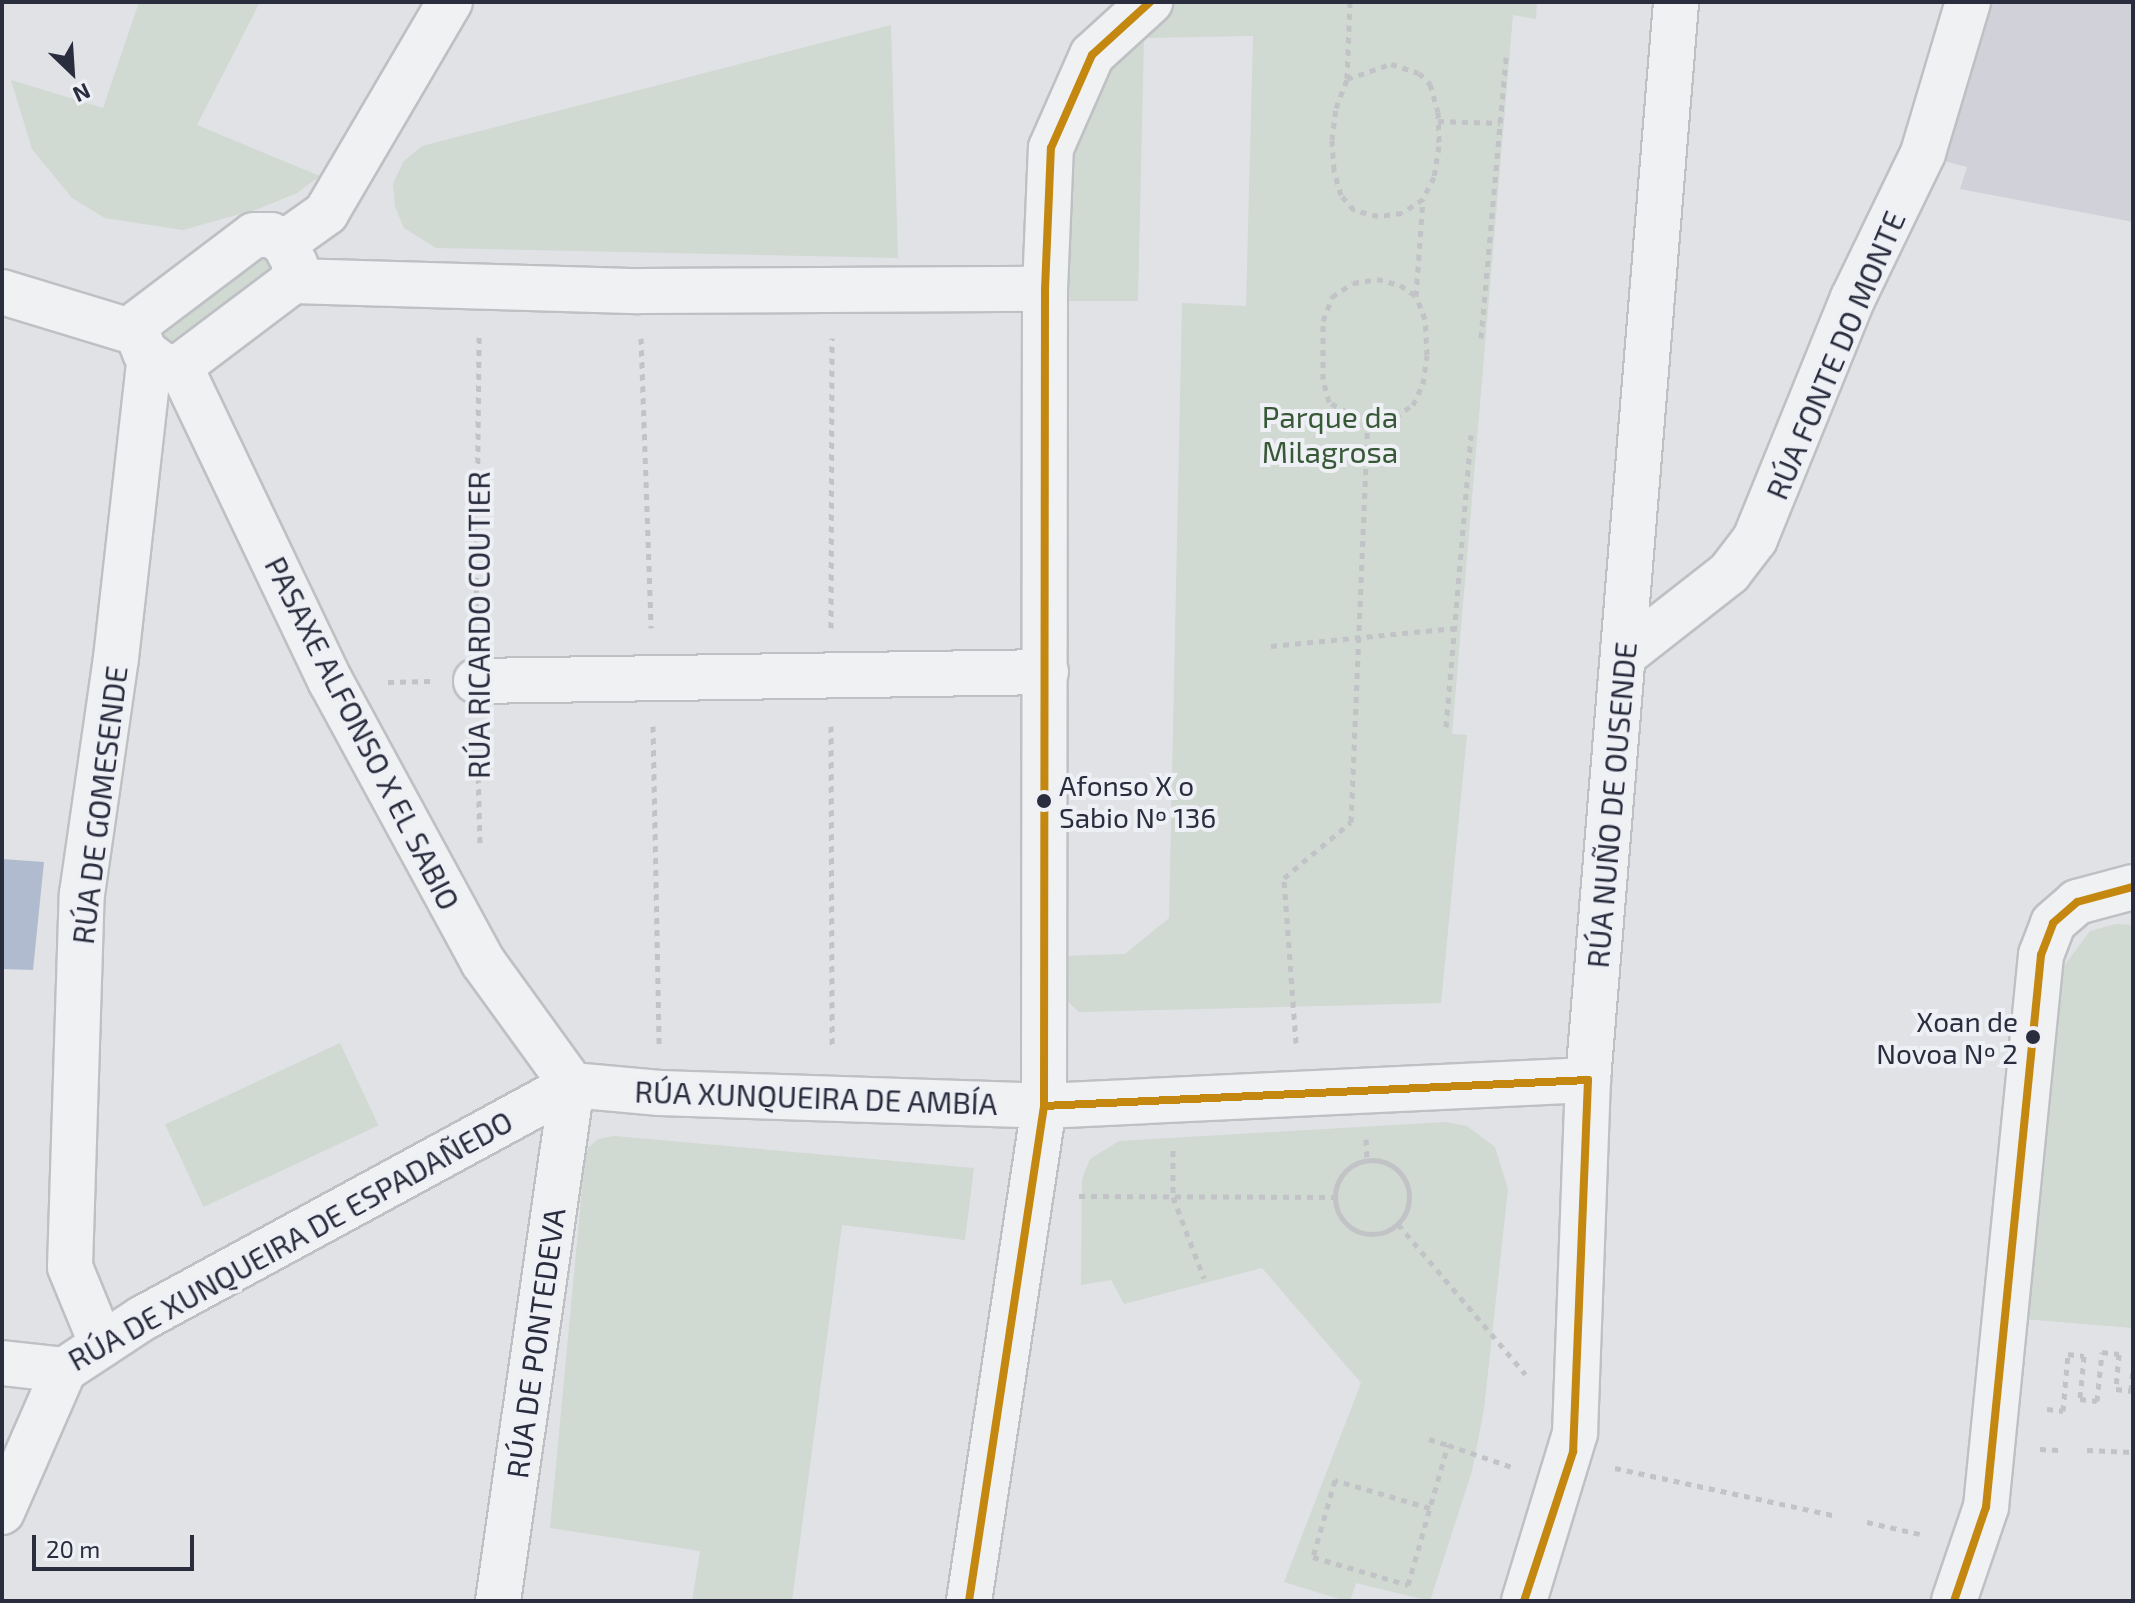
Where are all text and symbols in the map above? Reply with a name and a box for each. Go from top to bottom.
north arrow [32,32,112,112]
text: N [69,79,95,109]
street label: RÚA FONTE DO MONTE [1758,205,1912,505]
park label: Parque da Milagrosa [1262,398,1398,468]
street label: RÚA RICARDO COUTIER [460,471,496,779]
street label: PASAXE ALFONSO X EL SABIO [258,550,468,916]
street label: RÚA NUÑO DE OUSENDE [1579,640,1643,970]
street label: RÚA DE GOMESENDE [64,664,134,946]
place label: Afonso X o Sabio Nº 136 [1059,768,1216,834]
marker: Afonso X o Sabio Nº 136 [1036,793,1052,809]
place label: Xoan de Novoa Nº 2 [1876,1004,2018,1070]
marker: Xoan de Novoa Nº 2 [2025,1029,2041,1045]
street label: RÚA XUNQUEIRA DE AMBÍA [633,1073,999,1121]
street label: RÚA DE XUNQUEIRA DE ESPADAÑEDO [61,1102,519,1378]
street label: RÚA DE PONTEDEVA [498,1205,572,1481]
scale bar [36,1519,198,1569]
text: 20 m [46,1534,100,1563]

